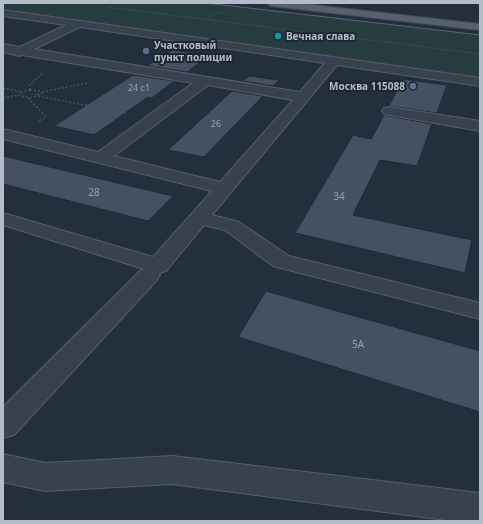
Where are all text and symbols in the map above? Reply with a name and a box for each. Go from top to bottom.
place label: Вечная слава [286,29,355,43]
marker: Вечная слава [273,31,283,41]
place label: Участковый пункт полиции [154,38,232,64]
marker: Участковый пункт полиции [141,46,151,56]
place label: Москва 115088 [329,79,405,93]
house number: 24 с1 [128,81,150,94]
marker: Москва 115088 [408,81,418,91]
house number: 26 [211,117,221,130]
house number: 28 [88,185,100,199]
house number: 34 [333,189,345,203]
house number: 5А [352,337,365,351]

